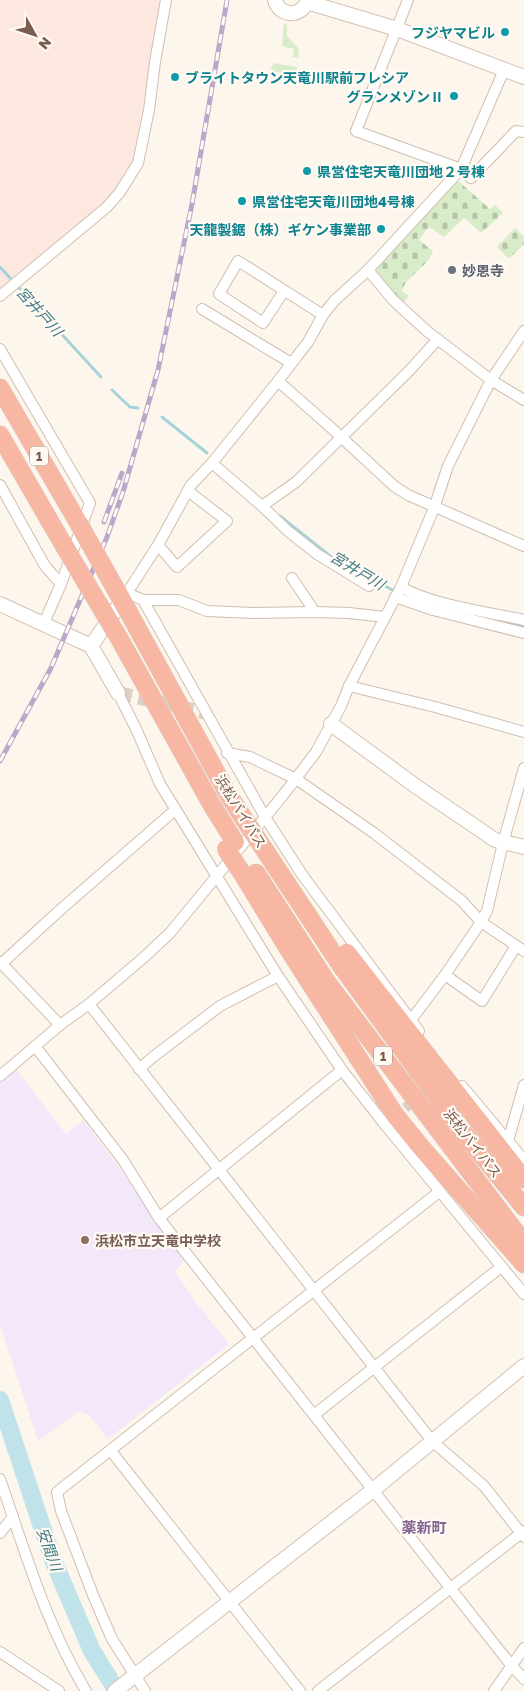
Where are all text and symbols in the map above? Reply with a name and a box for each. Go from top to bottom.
north arrow [10,10,60,60]
place label: フジヤマビル [411,24,495,41]
marker: フジヤマビル [499,26,511,38]
text: N [35,34,55,53]
place label: ブライトタウン天竜川駅前フレシア [185,69,409,86]
marker: ブライトタウン天竜川駅前フレシア [169,71,181,83]
place label: グランメゾンⅡ [346,88,444,105]
marker: グランメゾンⅡ [448,90,460,102]
place label: 県営住宅天竜川団地２号棟 [317,163,485,180]
marker: 県営住宅天竜川団地２号棟 [301,165,313,177]
place label: 県営住宅天竜川団地4号棟 [252,193,415,210]
marker: 県営住宅天竜川団地4号棟 [236,195,248,207]
place label: 天龍製鋸（株）ギケン事業部 [189,221,371,238]
marker: 天龍製鋸（株）ギケン事業部 [375,223,387,235]
place label: 妙恩寺 [462,262,504,279]
marker: 妙恩寺 [446,264,458,276]
water label: 宮井戸川 [13,283,68,341]
road number: 1 [30,446,48,466]
water label: 宮井戸川 [328,547,390,594]
street label: 浜松バイパス [212,771,270,851]
road number: 1 [374,1046,392,1066]
street label: 浜松バイパス [441,1105,505,1181]
place label: 浜松市立天竜中学校 [95,1232,221,1249]
marker: 浜松市立天竜中学校 [79,1234,91,1246]
district label: 薬新町 [401,1518,447,1536]
water label: 安間川 [34,1525,67,1575]

